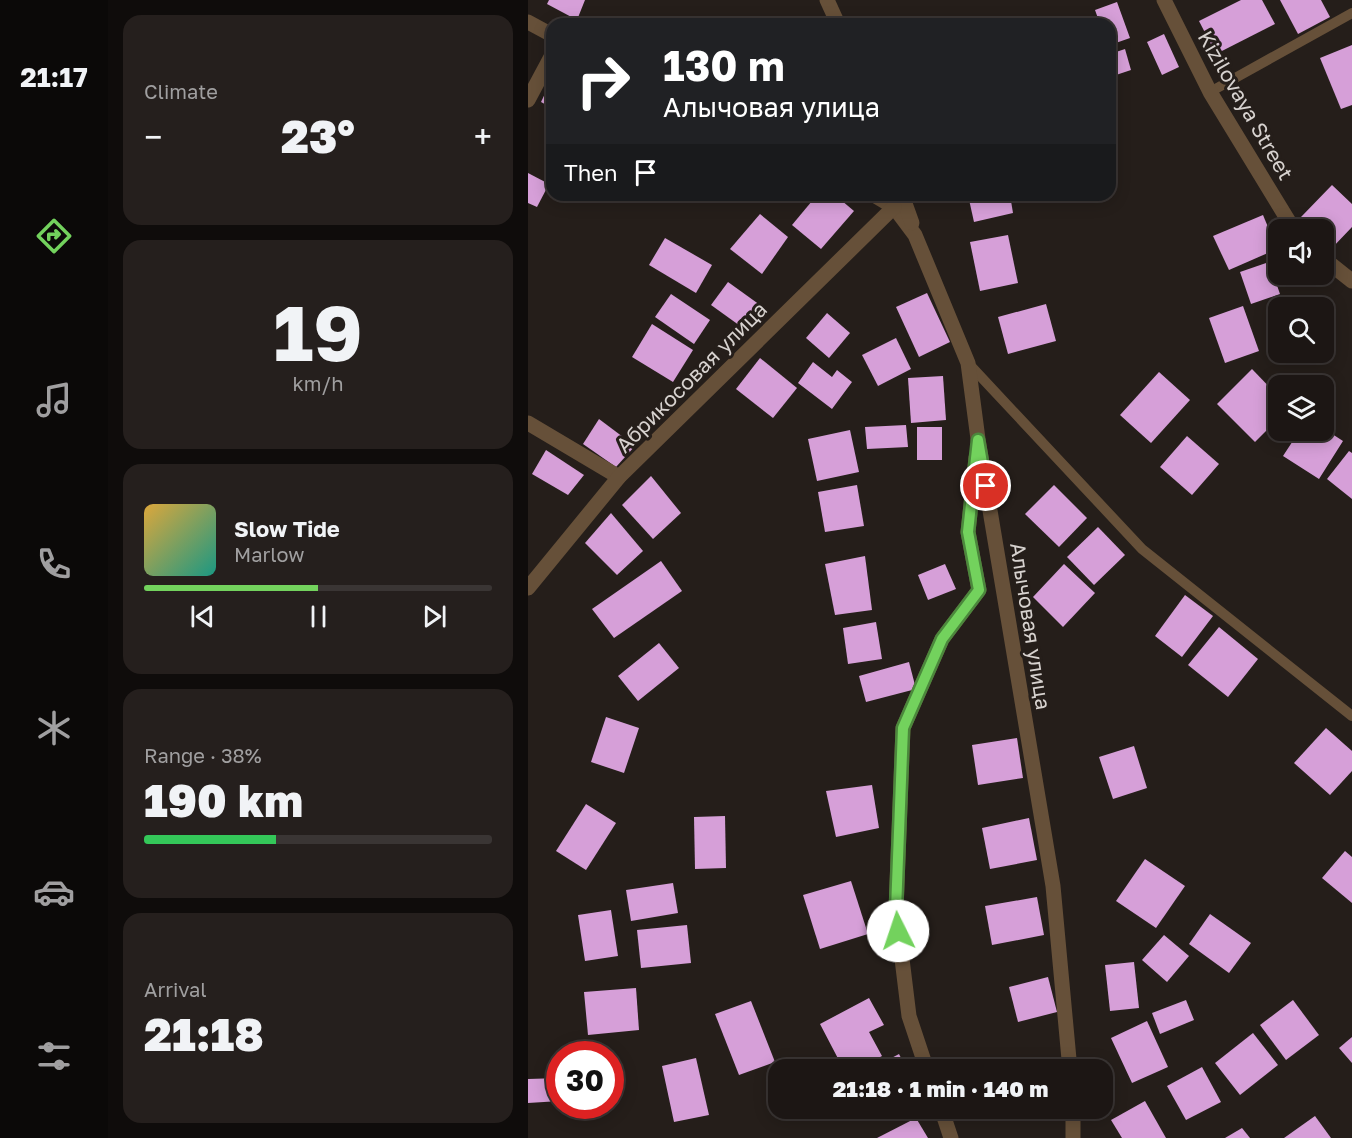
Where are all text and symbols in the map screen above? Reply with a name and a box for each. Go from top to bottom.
street label: Kizilovaya Street [1193,26,1299,184]
text: 130 m [663,40,785,90]
icon: right [564,42,642,120]
text: 21:17 [20,61,88,93]
text: Climate [144,79,218,103]
text: Алычовая улица [663,91,880,123]
text: 23° [281,109,355,163]
text: − [144,117,162,156]
text: + [474,117,492,156]
icon: arrive [629,156,662,189]
text: Then [564,159,617,186]
icon: directions [33,215,75,257]
map controls [1268,219,1334,441]
button: sound [1268,219,1334,285]
text: 19 [273,285,363,378]
street label: Абрикосовая улица [610,296,772,458]
button: search [1268,297,1334,363]
text: km/h [293,371,343,395]
button: layers [1268,375,1334,441]
icon: music [33,379,75,421]
pin [960,460,1011,511]
icon: arrive [969,469,1002,502]
text: Slow Tide [234,515,340,542]
street label: Алычовая улица [1005,541,1057,711]
text: Marlow [234,542,305,566]
icon: phone [33,543,75,585]
icon: previous [186,600,219,633]
icon: pause [302,600,335,633]
icon: next [418,600,451,633]
icon: climate [33,707,75,749]
text: Range · 38% [144,743,262,767]
text: 190 km [144,773,303,827]
icon: car [33,871,75,913]
position arrow [866,899,930,963]
text: Arrival [144,977,207,1001]
text: 21:18 [144,1007,264,1061]
icon: filters [33,1035,75,1077]
speed limit sign: 30 [546,1041,624,1119]
text: 21:18 · 1 min · 140 m [833,1075,1048,1102]

